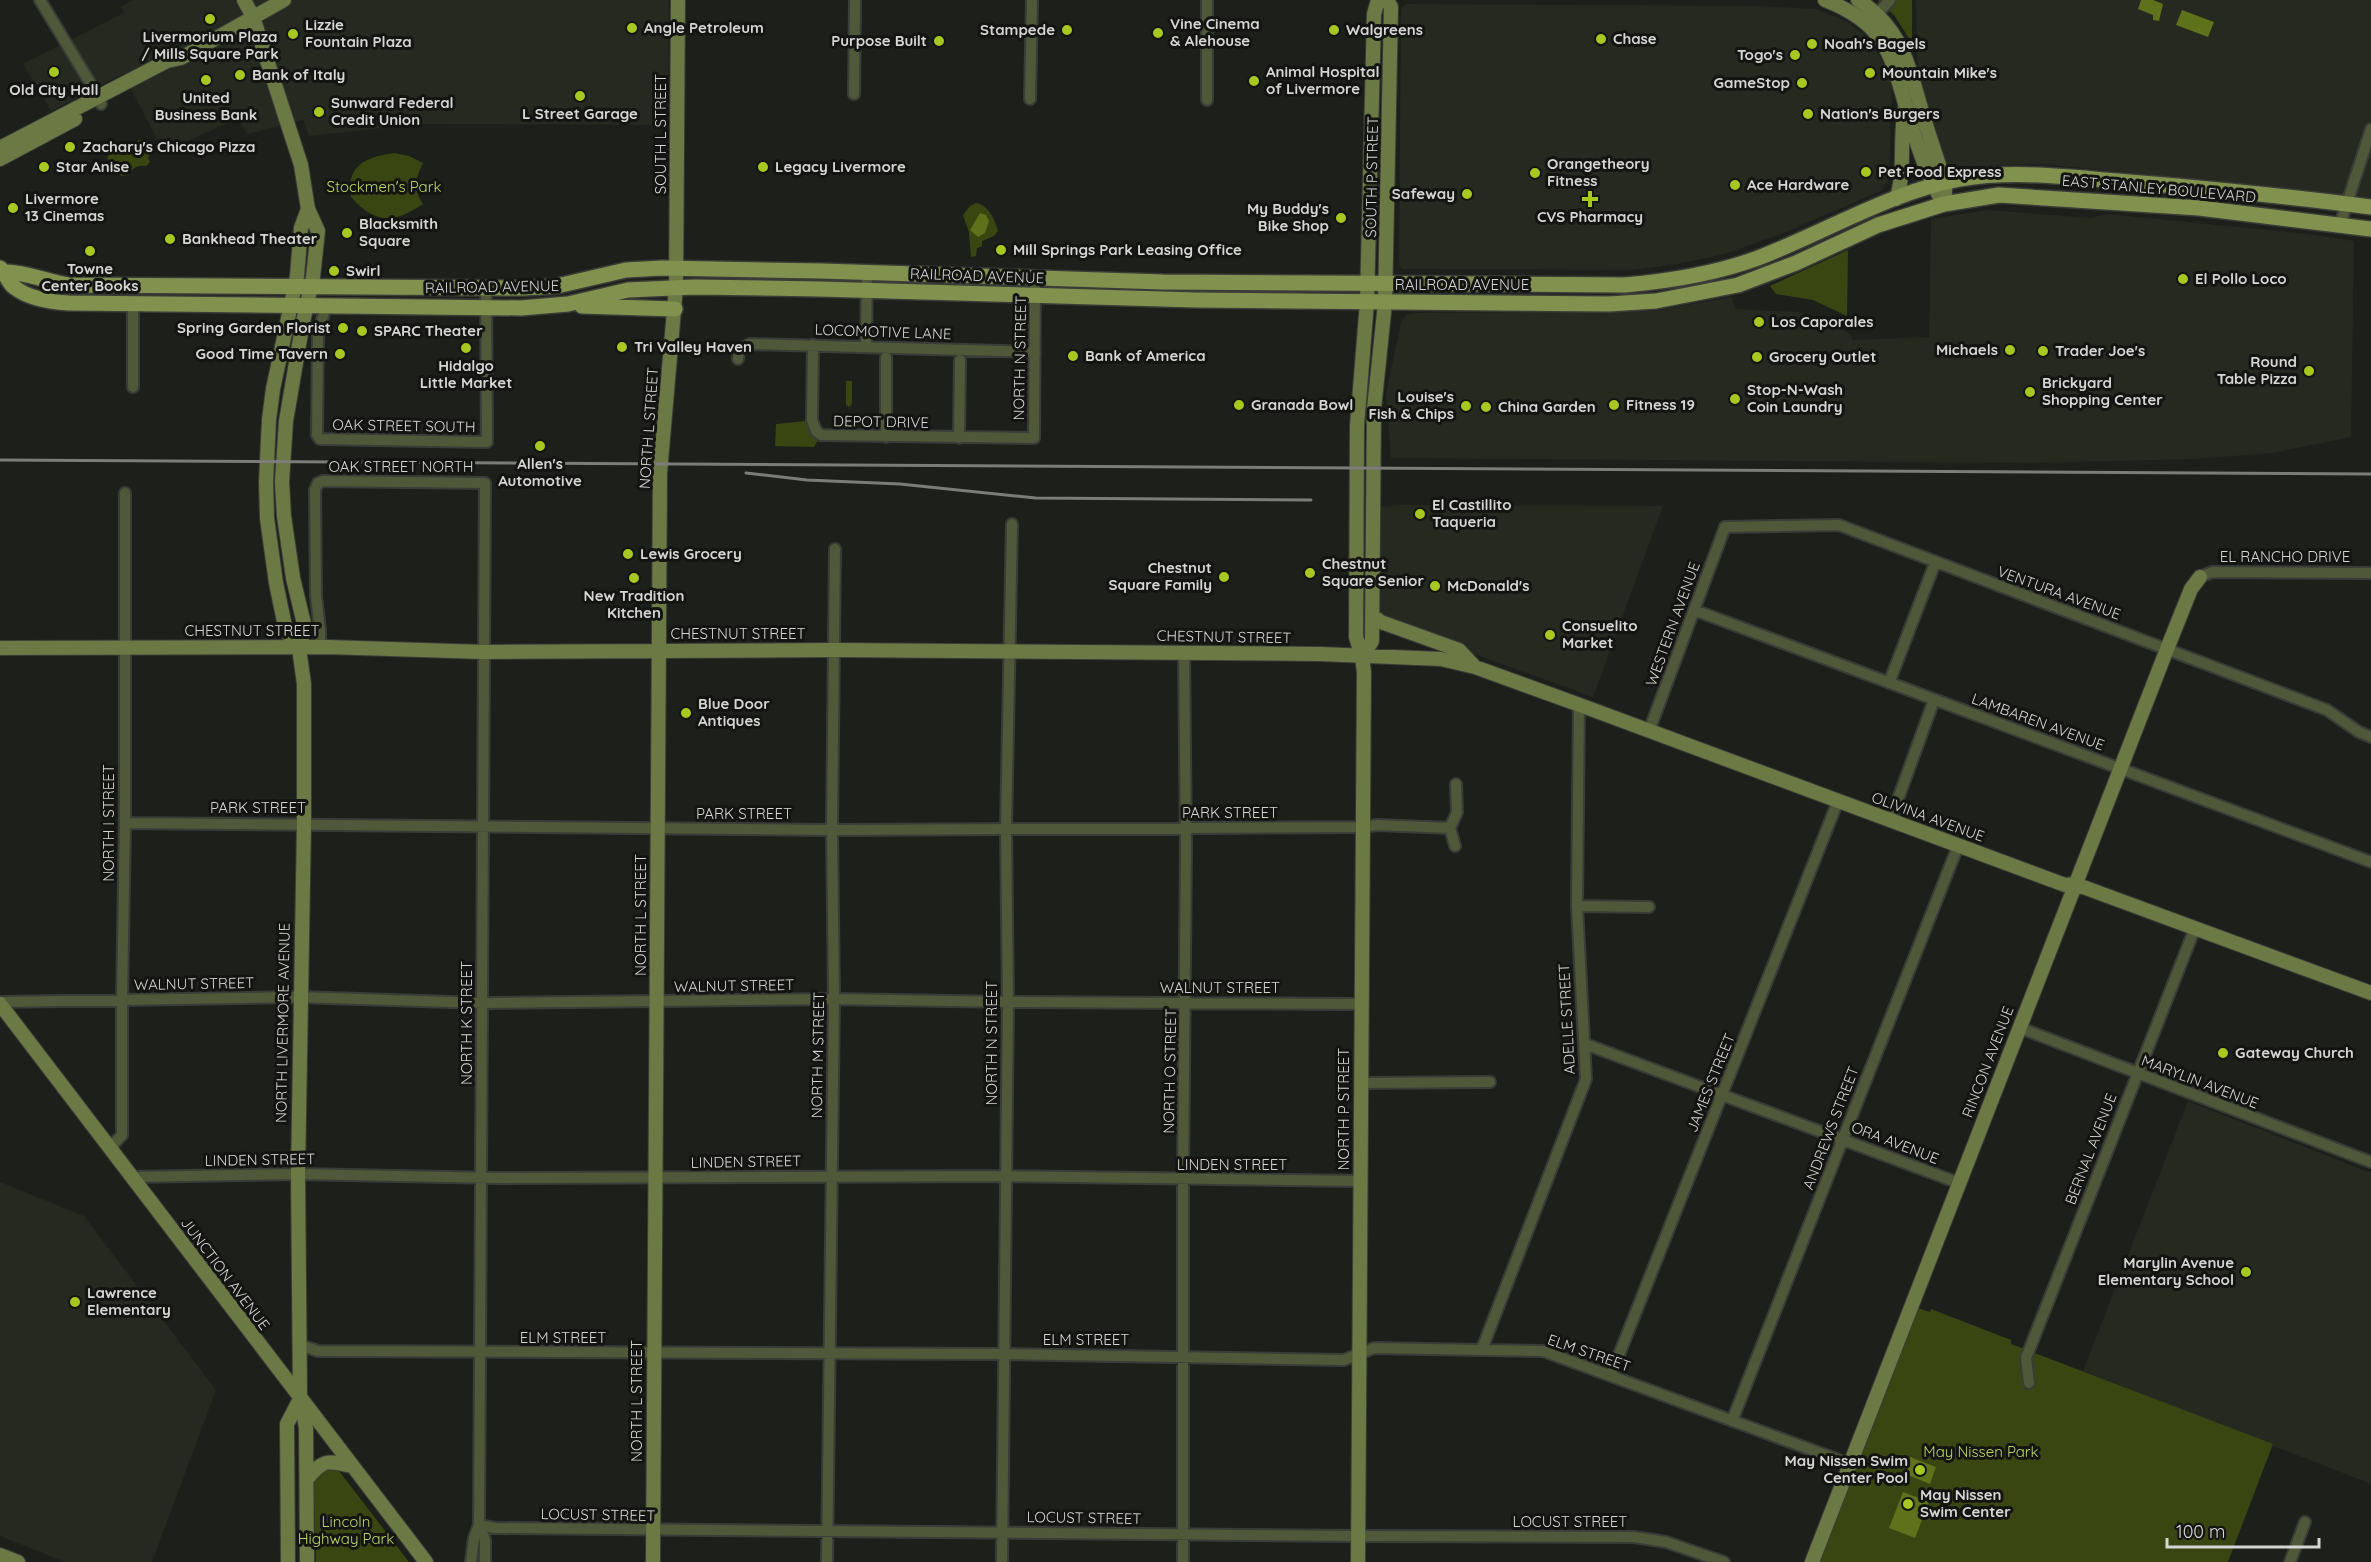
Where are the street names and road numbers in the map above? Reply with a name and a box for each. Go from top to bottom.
street label: SOUTH L STREET [651,74,670,194]
street label: SOUTH P STREET [1361,116,1382,238]
street label: EAST STANLEY BOULEVARD [2061,171,2257,206]
street label: RAILROAD AVENUE [910,264,1044,287]
street label: RAILROAD AVENUE [1395,275,1529,294]
street label: RAILROAD AVENUE [425,276,559,297]
street label: NORTH N STREET [1009,295,1030,421]
street label: LOCOMOTIVE LANE [814,320,952,343]
street label: NORTH L STREET [635,366,662,489]
street label: DEPOT DRIVE [833,411,929,432]
street label: OAK STREET SOUTH [332,415,476,436]
street label: OAK STREET NORTH [328,457,474,476]
street label: EL RANCHO DRIVE [2220,547,2350,566]
street label: WESTERN AVENUE [1641,559,1704,689]
street label: VENTURA AVENUE [1995,561,2123,624]
street label: CHESTNUT STREET [184,621,320,640]
street label: CHESTNUT STREET [670,624,806,643]
street label: CHESTNUT STREET [1156,626,1292,647]
street label: LAMBAREN AVENUE [1969,689,2107,754]
street label: NORTH I STREET [99,764,118,882]
street label: OLIVINA AVENUE [1869,787,1987,846]
street label: PARK STREET [210,798,306,817]
street label: PARK STREET [1182,803,1278,822]
street label: PARK STREET [696,804,792,823]
street label: NORTH L STREET [631,854,650,976]
street label: NORTH LIVERMORE AVENUE [271,923,294,1123]
street label: NORTH K STREET [457,961,476,1085]
street label: ADELLE STREET [1554,963,1579,1075]
street label: WALNUT STREET [134,973,254,994]
street label: WALNUT STREET [674,975,794,996]
street label: WALNUT STREET [1160,978,1280,997]
street label: NORTH N STREET [982,981,1001,1105]
street label: NORTH M STREET [807,992,828,1118]
street label: RINCON AVENUE [1958,1003,2018,1120]
street label: NORTH O STREET [1159,1008,1180,1134]
street label: JAMES STREET [1682,1031,1739,1135]
street label: NORTH P STREET [1334,1048,1353,1170]
street label: MARYLIN AVENUE [2139,1050,2261,1113]
street label: ANDREWS STREET [1798,1064,1863,1192]
street label: BERNAL AVENUE [2061,1090,2121,1207]
street label: ORA AVENUE [1849,1117,1942,1168]
street label: LINDEN STREET [205,1149,315,1170]
street label: LINDEN STREET [691,1151,801,1172]
street label: LINDEN STREET [1177,1155,1287,1174]
street label: JUNCTION AVENUE [177,1214,274,1334]
street label: ELM STREET [520,1328,606,1347]
street label: ELM STREET [1545,1329,1633,1376]
street label: ELM STREET [1043,1330,1129,1349]
street label: NORTH L STREET [627,1340,646,1462]
street label: LOCUST STREET [540,1504,656,1525]
street label: LOCUST STREET [1026,1507,1142,1528]
street label: LOCUST STREET [1513,1512,1627,1531]

